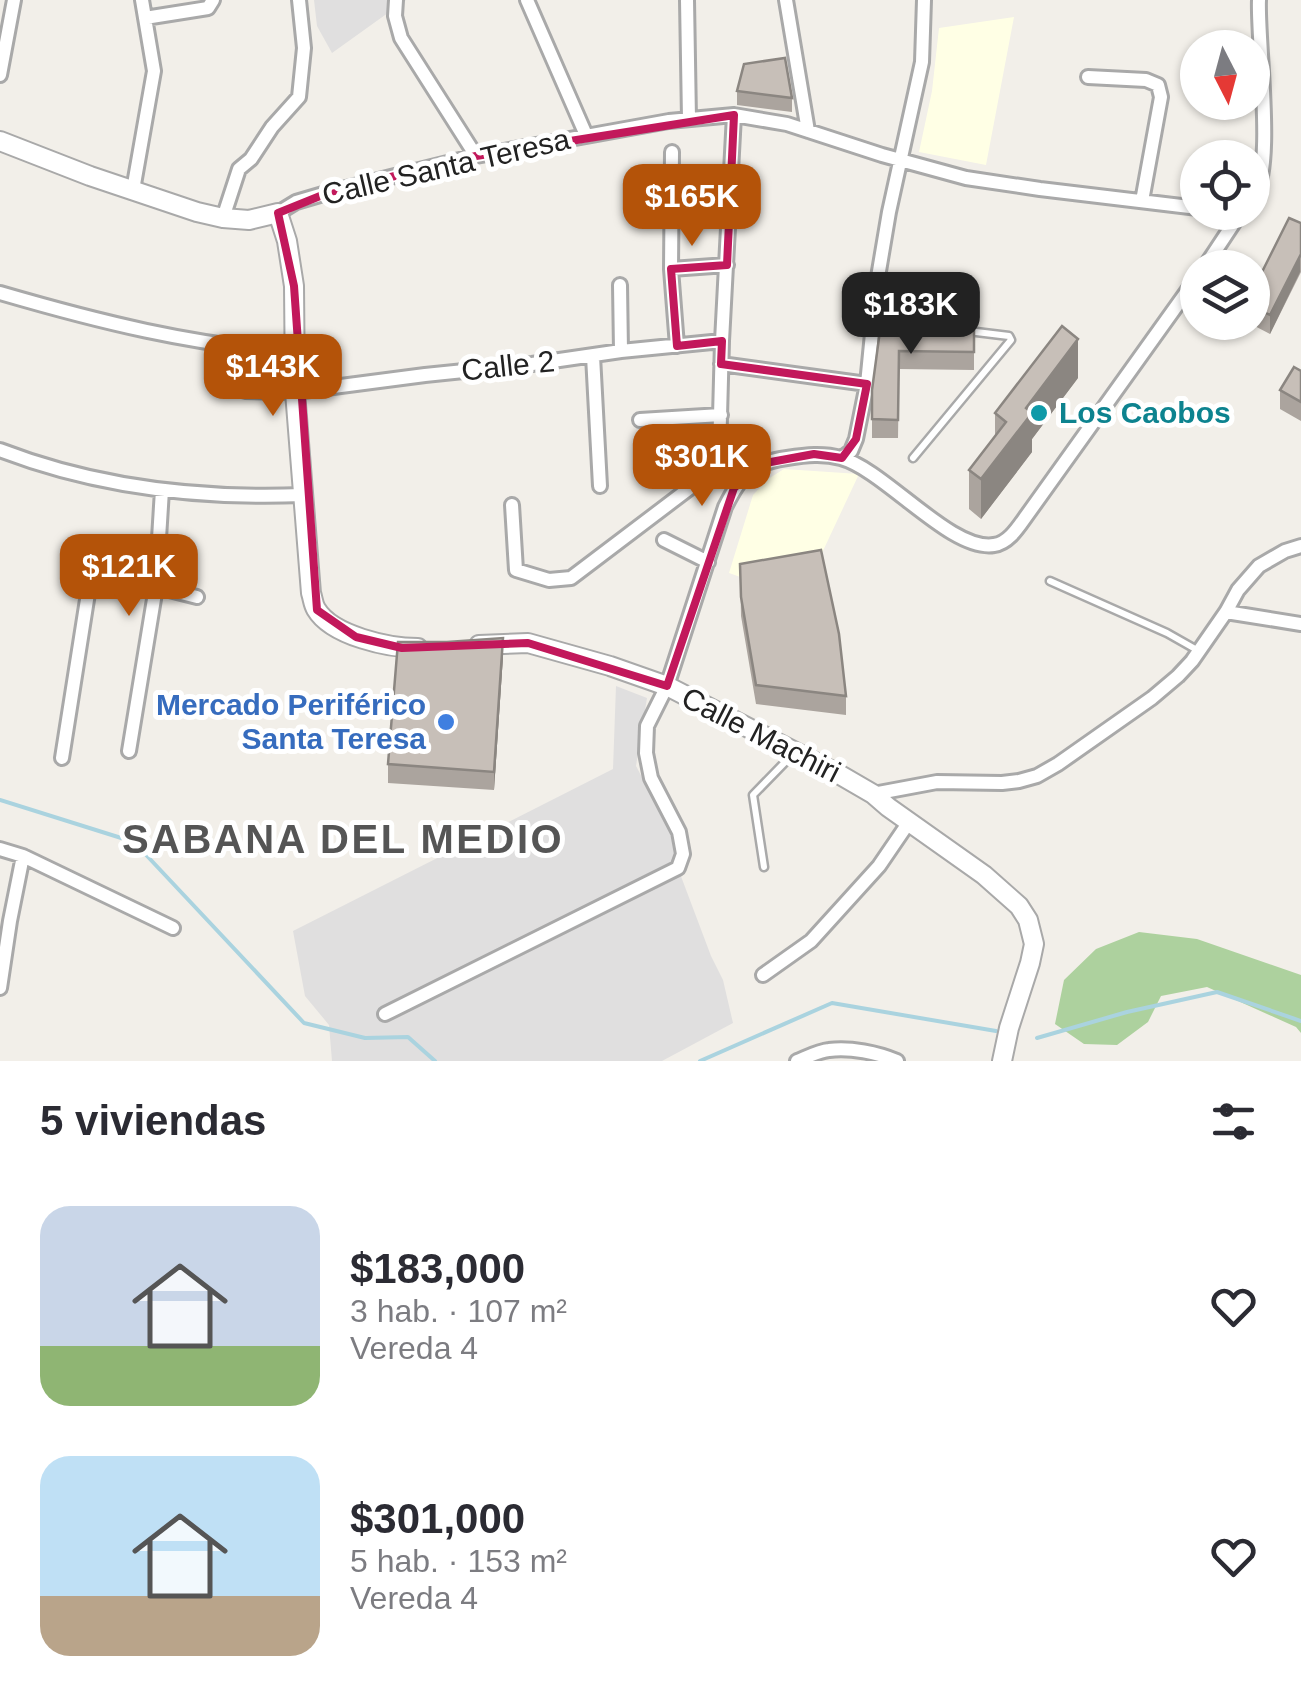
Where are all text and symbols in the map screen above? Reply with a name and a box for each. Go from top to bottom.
north arrow [1180,30,1270,120]
map controls [1180,30,1270,340]
street label: Calle Santa Teresa [319,122,573,211]
button: locate [1180,140,1270,230]
pin: $165K [622,164,762,249]
text: $165K [645,178,739,214]
button: layers [1180,250,1270,340]
pin: $183K [841,272,981,357]
text: $183K [864,286,958,322]
pin: $143K [203,334,343,419]
street label: Calle 2 [460,344,556,387]
text: $143K [226,348,320,384]
place label: Los Caobos [1059,396,1231,429]
marker: Los Caobos [1028,402,1050,424]
pin: $301K [632,424,772,509]
text: $301K [655,438,749,474]
pin: $121K [59,534,199,619]
text: $121K [82,548,176,584]
street label: Calle Machiri [676,680,846,789]
place label: Mercado Periférico Santa Teresa [156,688,426,755]
marker: Mercado Periférico Santa Teresa [435,711,457,733]
district label: SABANA DEL MEDIO [122,817,564,861]
icon: filters [1206,1094,1261,1149]
text: 5 viviendas [40,1097,266,1144]
text: $183,000 [350,1245,525,1292]
icon: home [120,1246,240,1366]
icon: heart [1206,1279,1261,1334]
text: 3 hab. · 107 m² [350,1293,567,1329]
text: Vereda 4 [350,1330,478,1366]
text: $301,000 [350,1495,525,1542]
icon: home [120,1496,240,1616]
icon: heart [1206,1529,1261,1584]
text: 5 hab. · 153 m² [350,1543,567,1579]
text: Vereda 4 [350,1580,478,1616]

